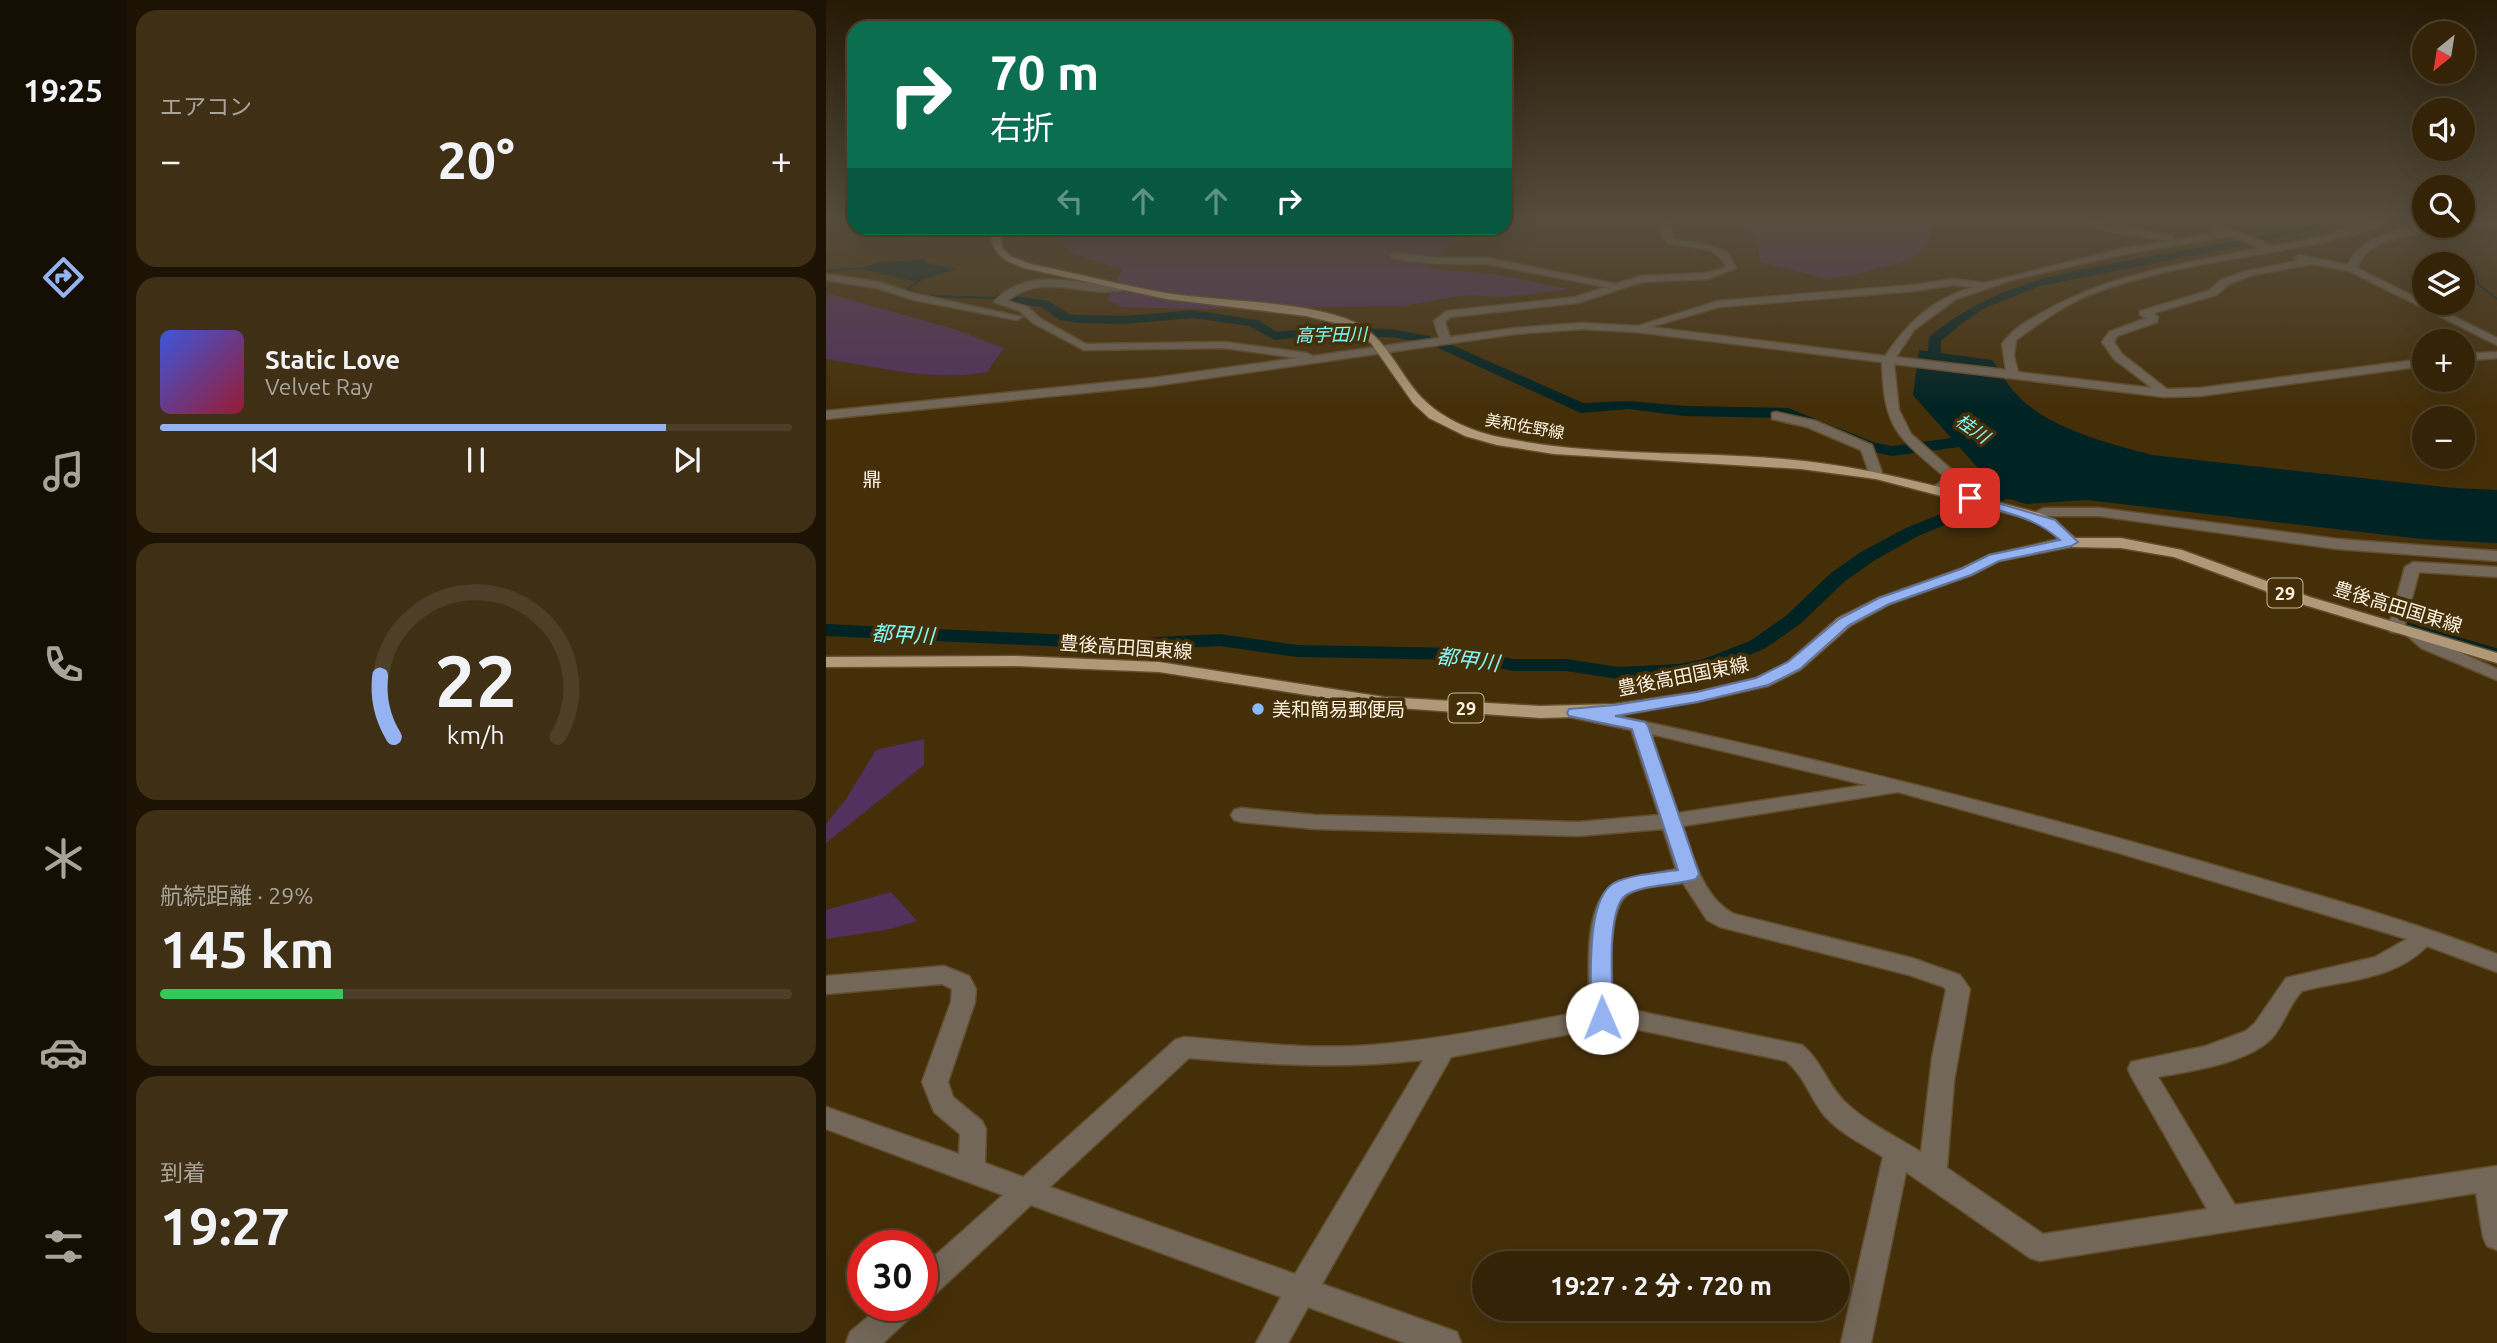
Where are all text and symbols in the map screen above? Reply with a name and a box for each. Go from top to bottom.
north arrow [2412,21,2474,84]
map controls [2412,21,2475,469]
text: 70 m [990,44,1099,99]
icon: right [875,49,966,140]
text: 19:25 [23,72,103,108]
text: エアコン [160,94,252,119]
button: sound [2412,98,2475,161]
text: 右折 [990,109,1054,145]
text: 20° [437,131,515,189]
text: − [160,139,181,181]
text: + [771,139,792,181]
button: search [2412,175,2475,238]
icon: left [1051,182,1089,220]
icon: ahead [1124,182,1162,220]
icon: ahead [1197,182,1235,220]
icon: right [1270,182,1308,220]
button: layers [2412,252,2475,315]
icon: directions [39,253,88,302]
water label: 高宇田川 [1295,323,1369,345]
button: + [2412,329,2475,392]
text: Static Love [265,345,400,374]
text: Velvet Ray [265,374,373,399]
button: − [2412,406,2475,469]
water label: 桂川 [1953,409,1995,448]
street label: 美和佐野線 [1484,410,1566,442]
icon: previous [246,441,284,479]
icon: pause [457,441,495,479]
icon: next [668,441,706,479]
icon: music [39,447,88,496]
district label: 鼎 [862,468,882,490]
pin [1940,468,2000,528]
icon: arrive [1951,479,1989,517]
street label: 豊後高田国東線 [2331,577,2465,637]
road number: 29 [2268,578,2302,608]
water label: 都甲川 [871,620,937,648]
street label: 豊後高田国東線 [1059,631,1193,663]
icon: phone [39,640,88,689]
text: 22 [435,640,517,722]
water label: 都甲川 [1435,643,1503,675]
street label: 豊後高田国東線 [1616,653,1750,699]
road number: 29 [1448,694,1484,722]
place label: 美和簡易郵便局 [1272,698,1405,720]
marker: 美和簡易郵便局 [1250,701,1266,717]
text: km/h [447,721,505,749]
icon: climate [39,834,88,883]
text: 航続距離 · 29% [160,883,313,908]
text: 145 km [160,920,334,978]
position arrow [1565,981,1639,1055]
icon: car [39,1028,88,1077]
text: 到着 [160,1160,206,1185]
text: 19:27 [160,1197,290,1255]
icon: filters [39,1222,88,1271]
speed limit sign: 30 [847,1230,938,1321]
text: 19:27 · 2 分 · 720 m [1550,1271,1772,1300]

